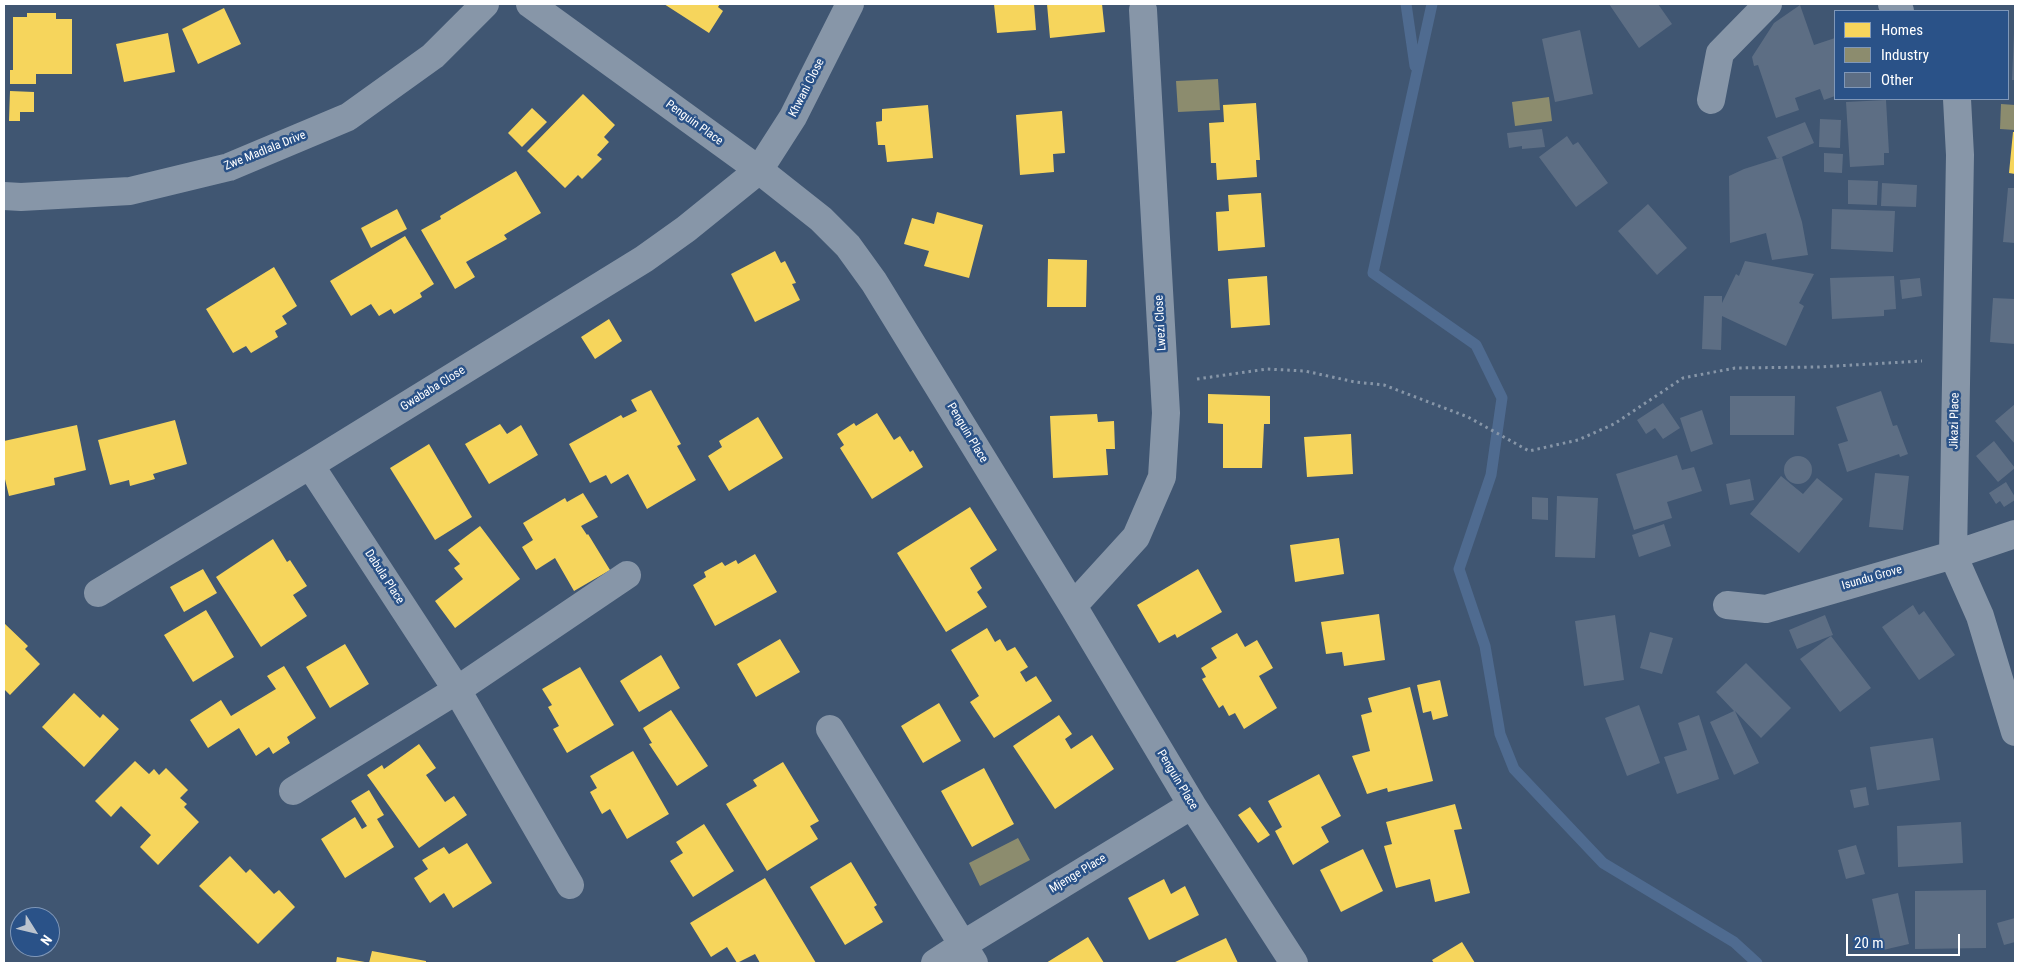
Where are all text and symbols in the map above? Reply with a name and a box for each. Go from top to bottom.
legend [1834,10,2009,100]
text: Homes [1881,21,1923,39]
text: Industry [1881,46,1929,64]
street label: Khwani Close [786,56,828,120]
text: Other [1881,71,1913,89]
street label: Penguin Place [663,97,725,149]
street label: Zwe Madlala Drive [222,128,308,174]
street label: Lwezi Close [1152,295,1170,351]
street label: Gwababa Close [398,363,468,415]
street label: Jikazi Place [1947,392,1963,450]
street label: Penguin Place [943,400,991,466]
street label: Dabula Place [361,547,407,607]
street label: Isundu Grove [1840,563,1904,593]
street label: Penguin Place [1153,747,1201,813]
street label: Mjenge Place [1047,851,1109,897]
north arrow [10,907,60,957]
scale bar [1849,924,1963,956]
text: N [37,932,55,948]
text: 20 m [1854,934,1884,952]

